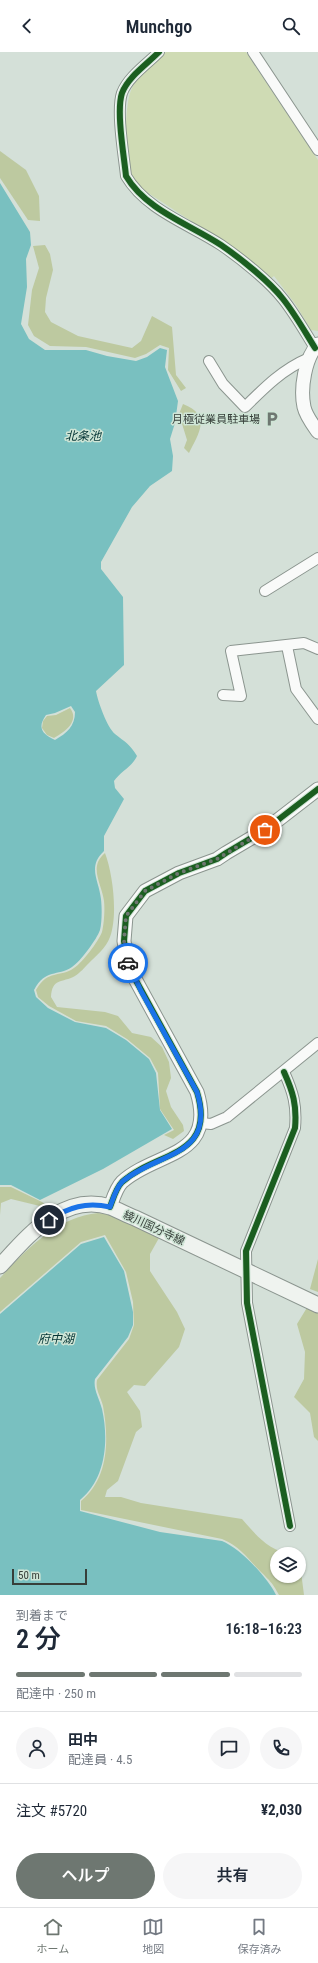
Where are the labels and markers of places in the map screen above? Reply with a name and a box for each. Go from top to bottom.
parking icon: 月極従業員駐車場 [263,410,281,428]
place label: 月極従業員駐車場 [172,413,260,426]
pin [248,813,282,847]
pin [32,1203,66,1237]

